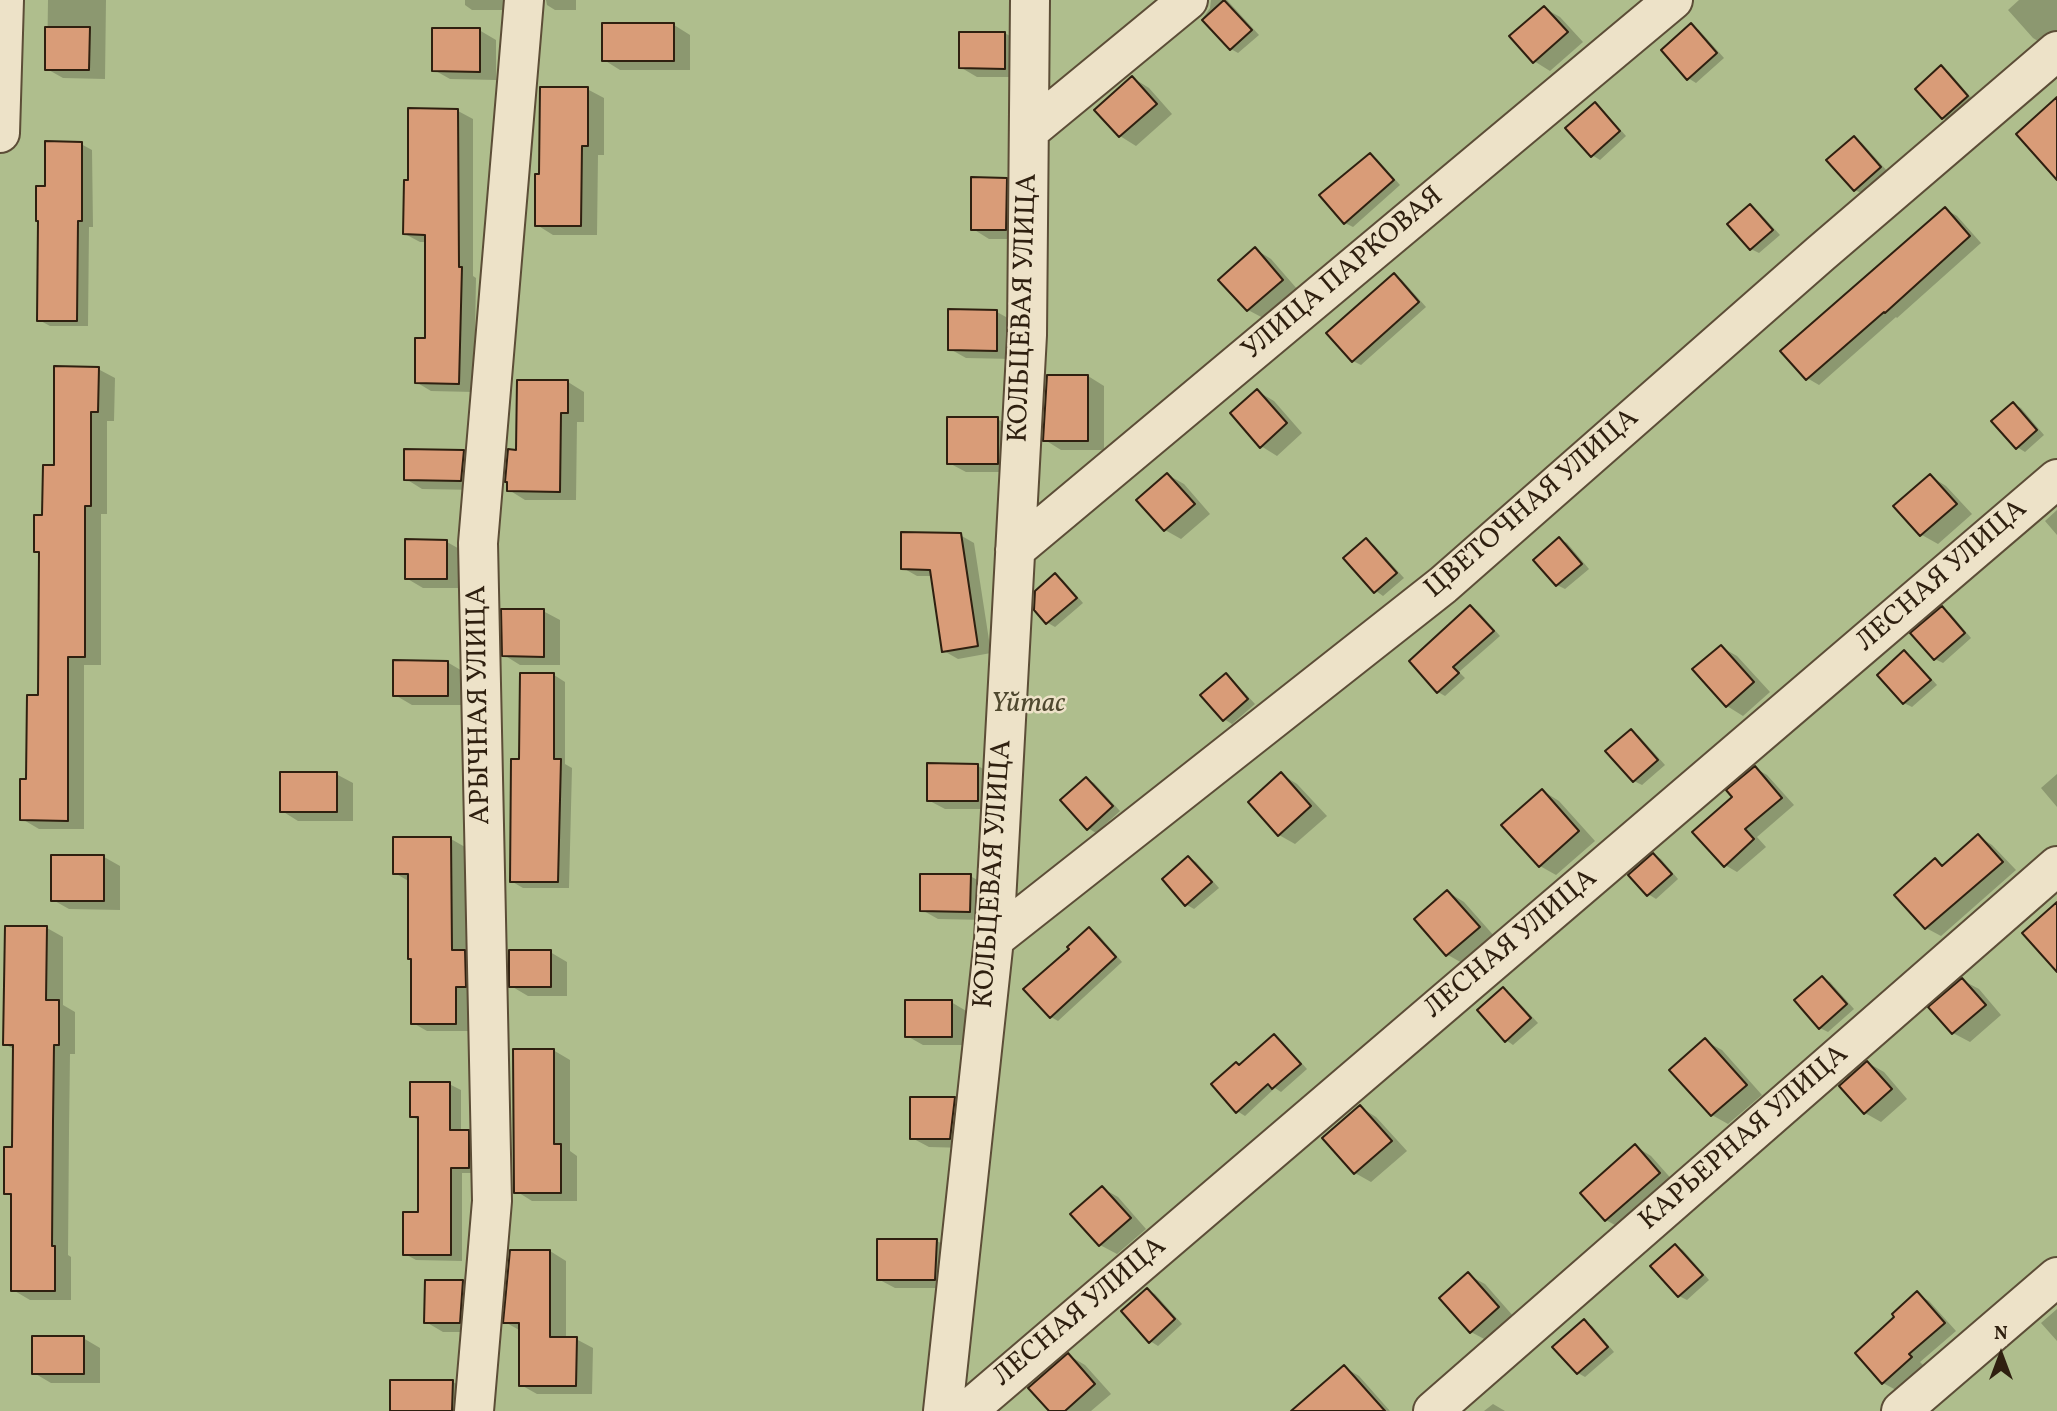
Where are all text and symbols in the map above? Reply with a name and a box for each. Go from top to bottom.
street label: КОЛЬЦЕВАЯ УЛИЦА [1004,173,1046,443]
street label: УЛИЦА ПАРКОВАЯ [1237,181,1451,369]
street label: ЦВЕТОЧНАЯ УЛИЦА [1419,403,1647,607]
street label: ЛЕСНАЯ УЛИЦА [1851,494,2035,660]
street label: АРЫЧНАЯ УЛИЦА [462,585,500,825]
park label: Үйтас [991,689,1065,723]
street label: КОЛЬЦЕВАЯ УЛИЦА [969,739,1021,1009]
street label: ЛЕСНАЯ УЛИЦА [1419,863,1605,1027]
street label: КАРЬЕРНАЯ УЛИЦА [1634,1039,1856,1239]
street label: ЛЕСНАЯ УЛИЦА [988,1231,1174,1395]
north arrow [1966,1320,2036,1390]
text: N [1994,1321,2008,1347]

